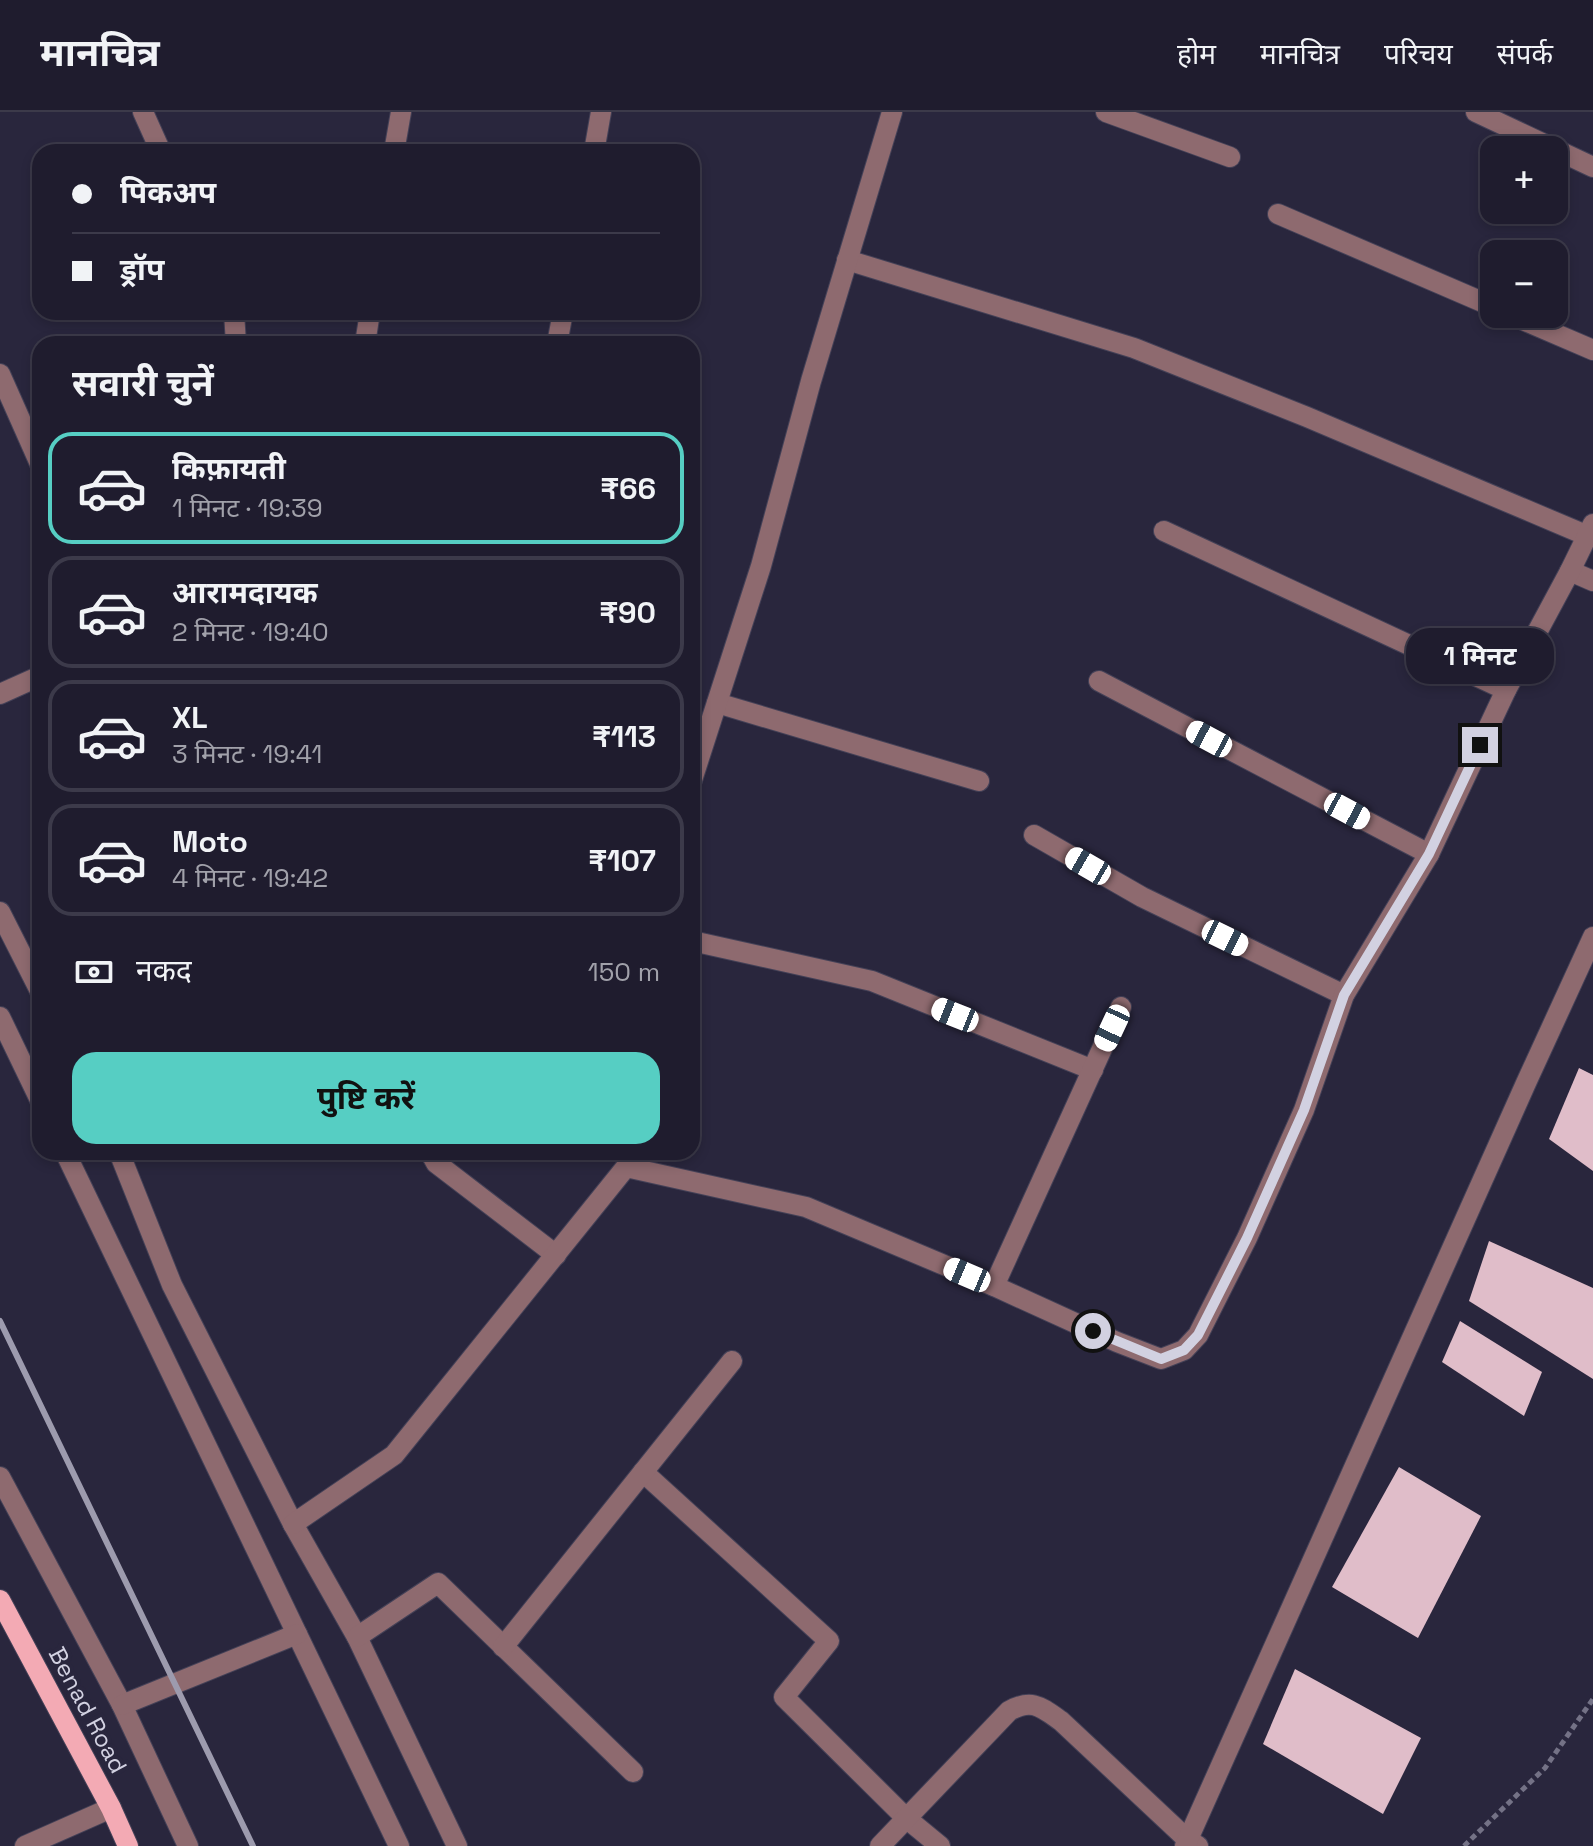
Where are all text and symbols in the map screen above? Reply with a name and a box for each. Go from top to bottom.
text: मानचित्र [40,29,160,77]
text: होम [1177,36,1216,72]
text: मानचित्र [1260,36,1340,72]
text: परिचय [1384,36,1453,72]
text: संपर्क [1497,36,1553,72]
map controls [1480,136,1568,328]
button: + [1480,136,1568,224]
text: पिकअप [120,173,216,212]
button: − [1480,240,1568,328]
text: ड्रॉप [120,250,164,289]
text: सवारी चुनें [72,361,214,407]
text: किफ़ायती [172,449,286,488]
icon: car [76,452,148,524]
text: ₹66 [600,469,656,508]
text: 1 मिनट · 19:39 [172,491,323,525]
text: आरामदायक [172,573,318,612]
icon: car [76,576,148,648]
text: ₹90 [599,593,656,632]
text: 2 मिनट · 19:40 [172,615,329,649]
callout: 1 मिनट [1406,629,1554,685]
text: 1 मिनट [1444,639,1516,673]
text: XL [172,698,208,737]
icon: car [76,700,148,772]
text: ₹113 [592,717,656,756]
car [1182,717,1236,761]
route end [1462,727,1498,763]
text: 3 मिनट · 19:41 [172,737,322,771]
car [1320,789,1374,833]
text: Moto [172,822,248,861]
icon: car [76,824,148,896]
text: ₹107 [588,841,656,880]
car [1061,844,1115,888]
text: 4 मिनट · 19:42 [172,861,328,895]
car [1198,917,1252,959]
icon: cash [72,950,116,994]
text: नकद [136,951,192,990]
text: 150 m [588,955,660,989]
car [928,995,982,1035]
car [1091,1001,1133,1055]
button: पुष्टि करें [72,1052,660,1144]
car [940,1255,994,1295]
route start [1075,1313,1111,1349]
street label: Benad Road [42,1641,134,1779]

